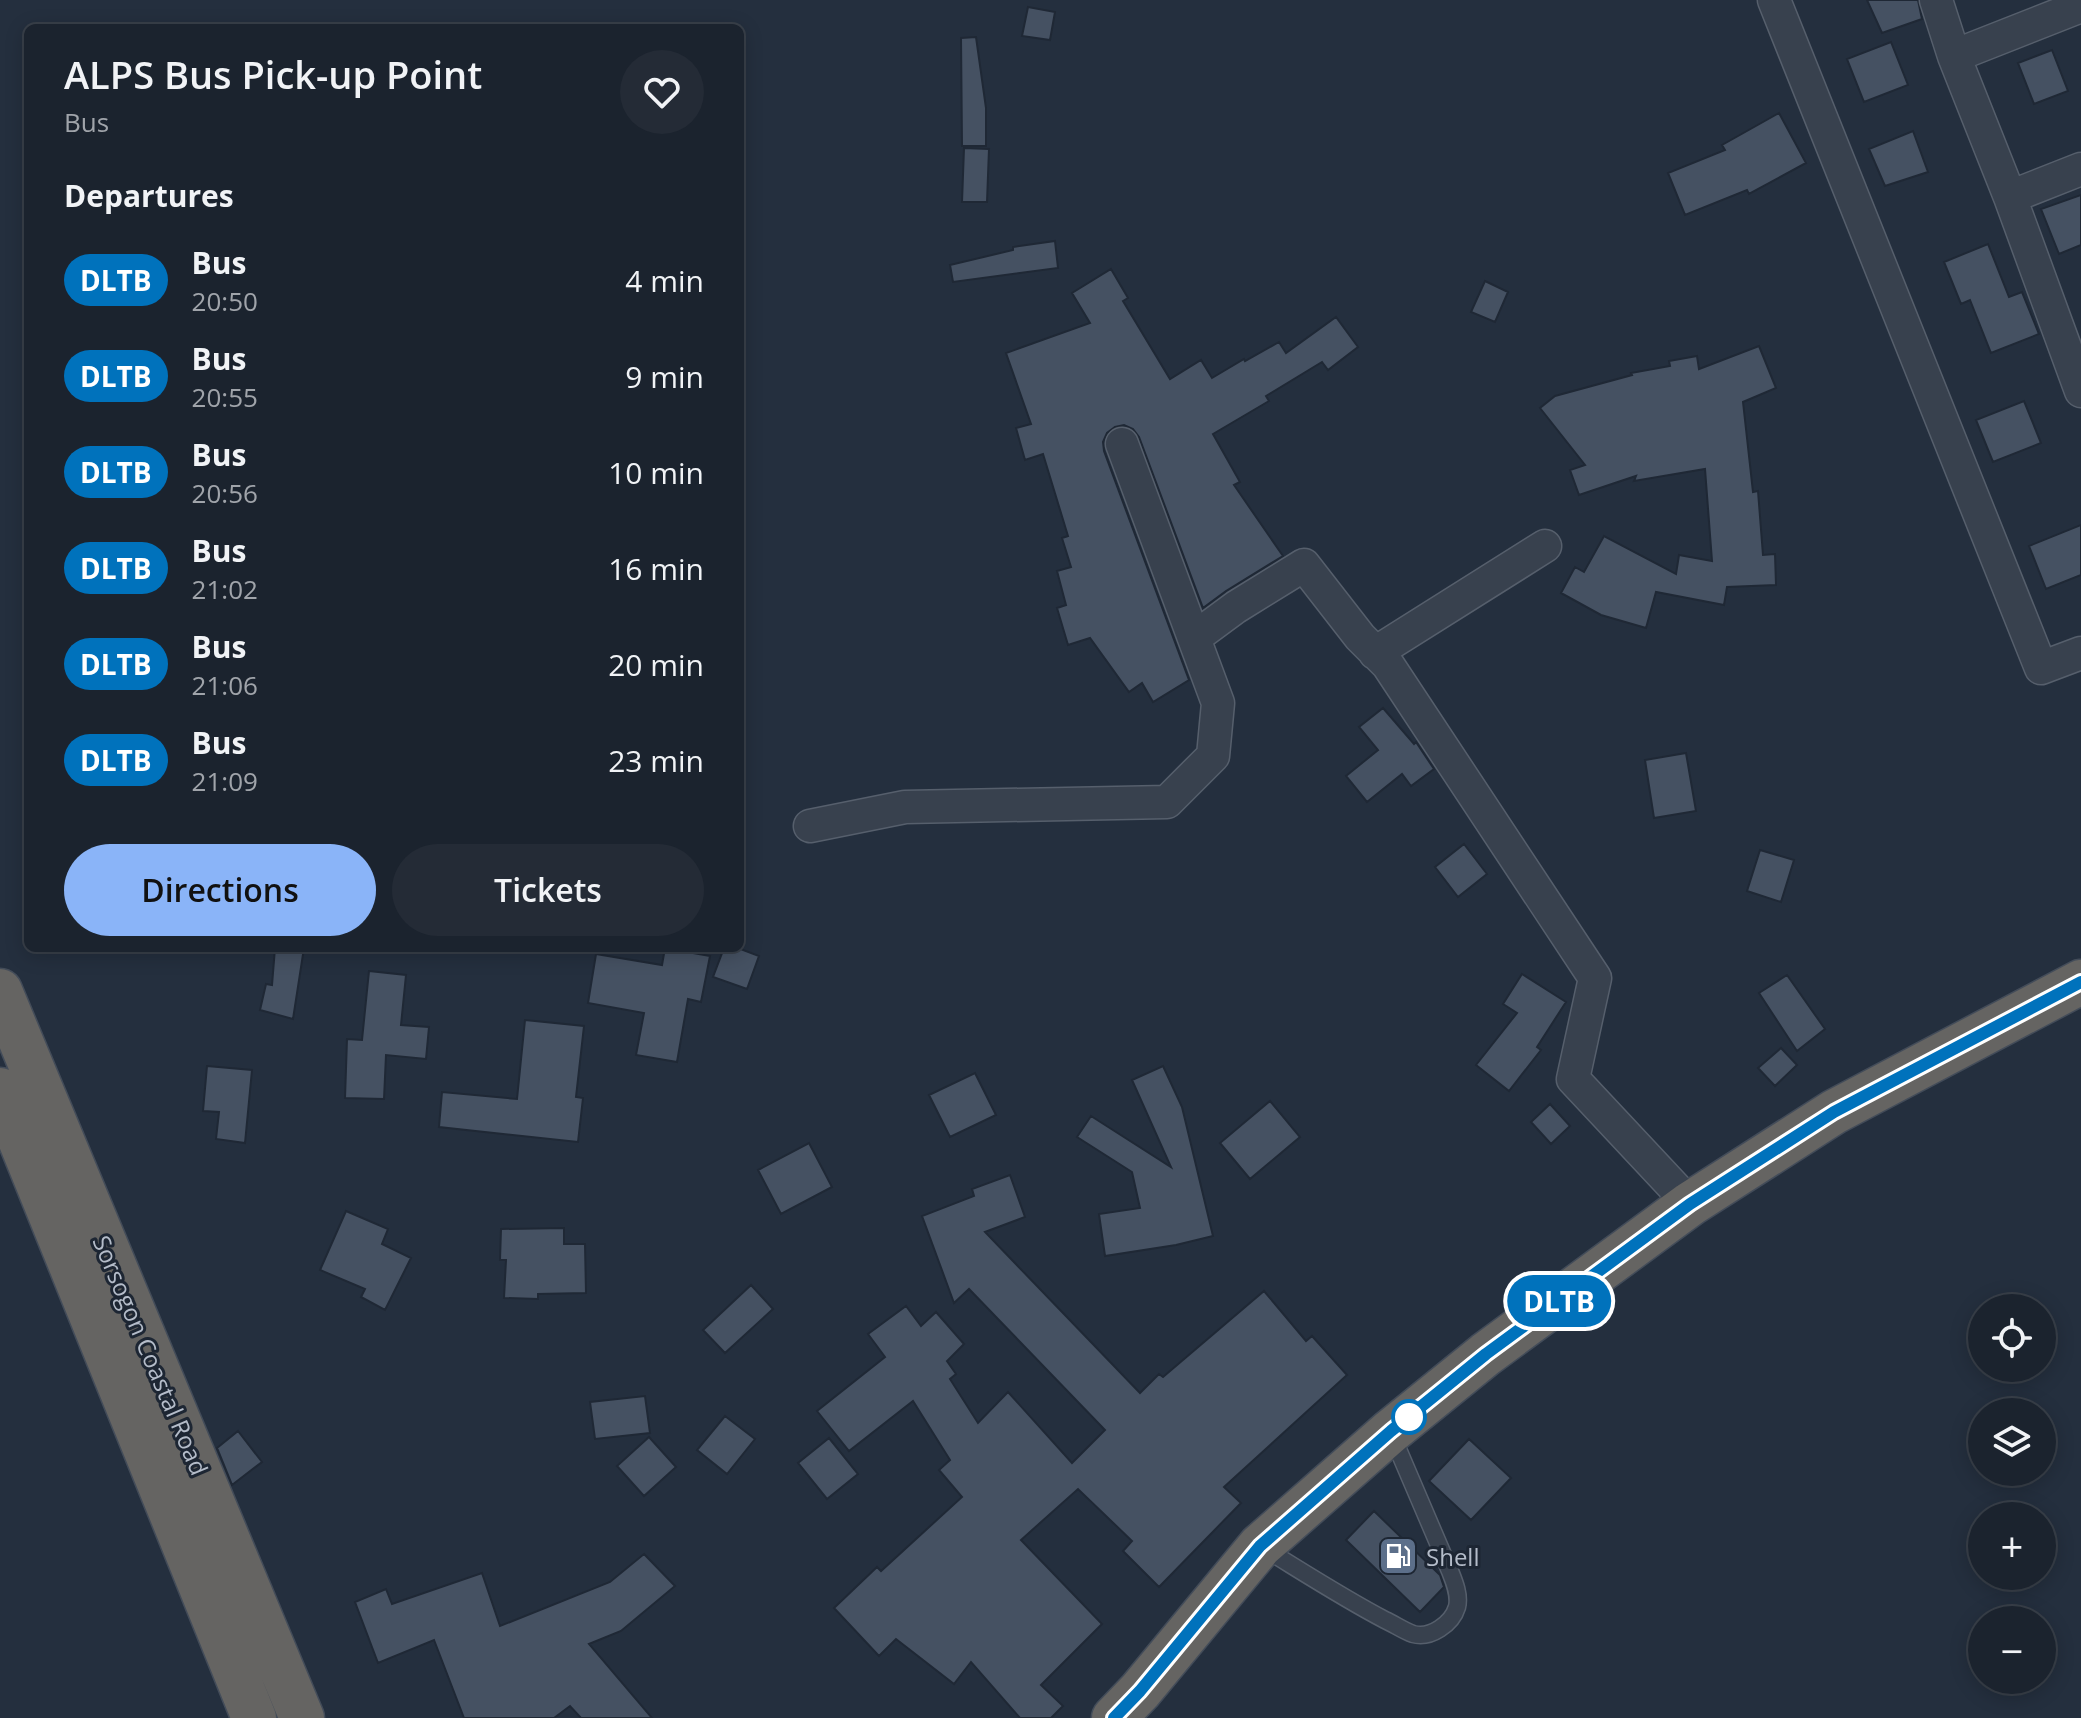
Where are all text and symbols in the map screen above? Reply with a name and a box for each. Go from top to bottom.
text: ALPS Bus Pick-up Point [64,48,482,100]
button: heart [620,50,704,134]
text: Bus [64,104,109,140]
text: Departures [64,175,234,216]
text: Bus [192,242,246,283]
text: 4 min [625,260,704,301]
text: DLTB [80,261,152,299]
text: 20:50 [192,283,258,319]
text: Bus [192,338,246,379]
text: 9 min [625,356,704,397]
text: DLTB [80,357,152,395]
text: 20:55 [192,379,258,415]
text: Bus [192,434,246,475]
text: 10 min [608,452,704,493]
text: DLTB [80,453,152,491]
text: 20:56 [192,475,258,511]
text: Bus [192,530,246,571]
text: 16 min [608,548,704,589]
text: DLTB [80,549,152,587]
text: 21:02 [192,571,258,607]
text: Bus [192,626,246,667]
text: 20 min [608,644,704,685]
text: DLTB [80,645,152,683]
text: 21:06 [192,667,258,703]
text: Bus [192,722,246,763]
text: 23 min [608,740,704,781]
text: DLTB [80,741,152,779]
text: 21:09 [192,763,258,799]
button: Directions [64,844,376,936]
button: Tickets [392,844,704,936]
street label: Sorsogon Coastal Road [86,1230,216,1480]
line badge: DLTB [1503,1275,1615,1327]
text: DLTB [1523,1282,1595,1320]
map controls [1968,1294,2056,1694]
button: locate [1968,1294,2056,1382]
button: layers [1968,1398,2056,1486]
unlabelled marker [1392,1400,1426,1434]
button: + [1968,1502,2056,1590]
fuel station icon: Shell [1377,1535,1419,1577]
place label: Shell [1426,1540,1479,1573]
button: − [1968,1606,2056,1694]

